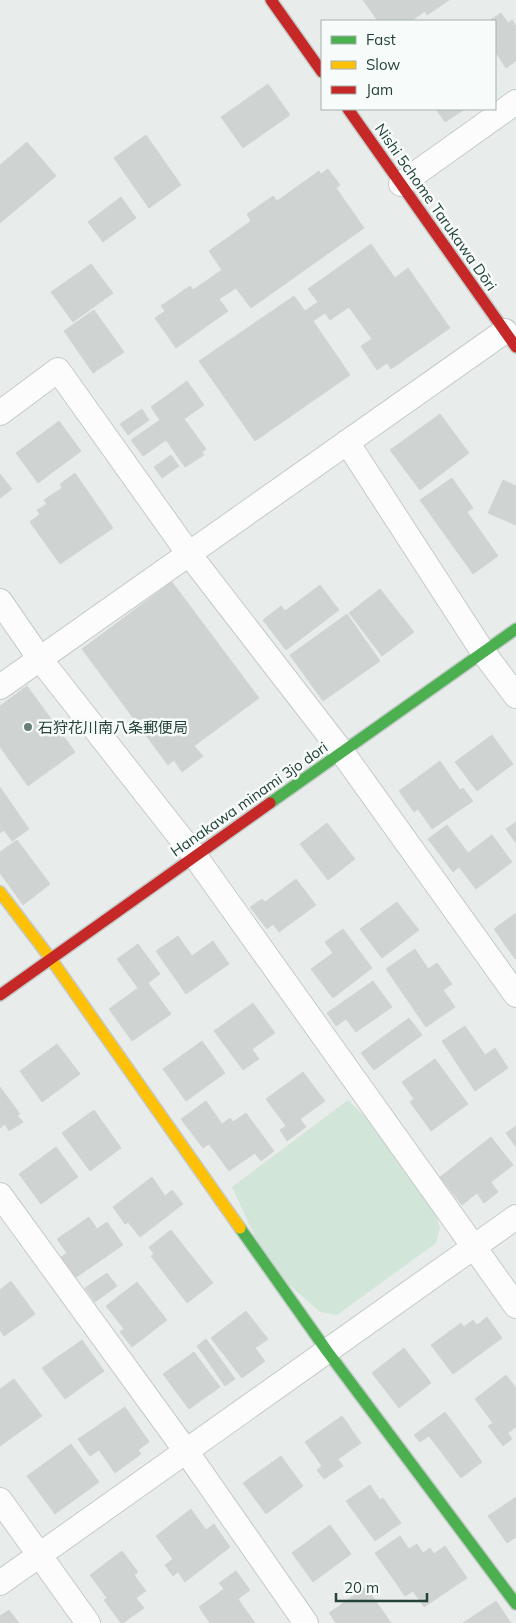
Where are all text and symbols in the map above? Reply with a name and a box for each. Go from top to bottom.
legend [321,20,496,110]
text: Fast [366,30,396,49]
text: Slow [366,55,400,74]
text: Jam [366,80,393,99]
street label: Nishi 5chome Tarukawa Dōri [371,120,501,294]
place label: 石狩花川南八条郵便局 [38,718,188,737]
marker: 石狩花川南八条郵便局 [22,721,34,733]
street label: Hanakawa minami 3jo dori [167,737,331,861]
scale bar [336,1570,427,1602]
text: 20 m [344,1578,379,1597]

